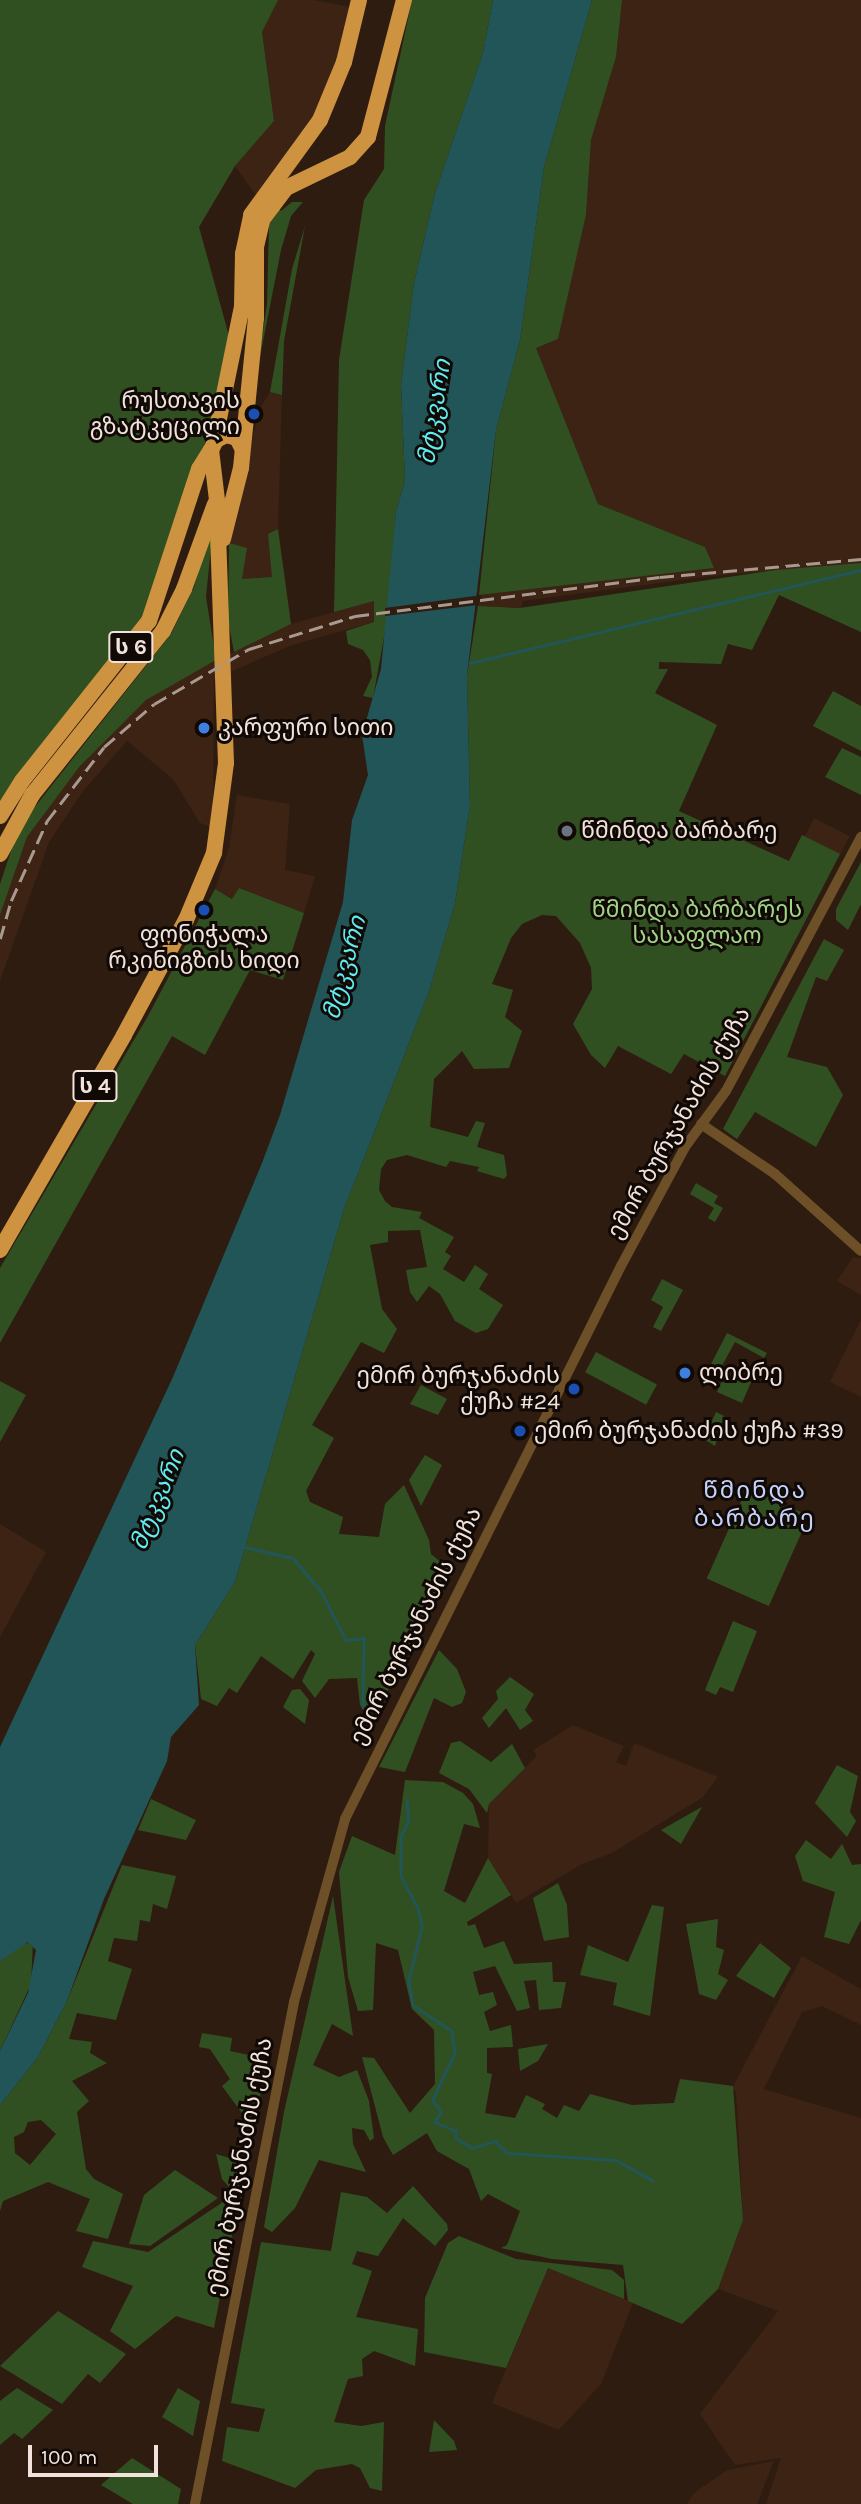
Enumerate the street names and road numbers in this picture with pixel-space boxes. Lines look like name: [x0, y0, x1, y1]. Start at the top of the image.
road number: ს 6: [108, 630, 154, 664]
street label: ემირ ბურჯანაძის ქუჩა: [601, 1002, 757, 1244]
road number: ს 4: [72, 1068, 118, 1104]
street label: ემირ ბურჯანაძის ქუჩა: [344, 1503, 488, 1749]
street label: ემირ ბურჯანაძის ქუჩა: [201, 2035, 279, 2299]

